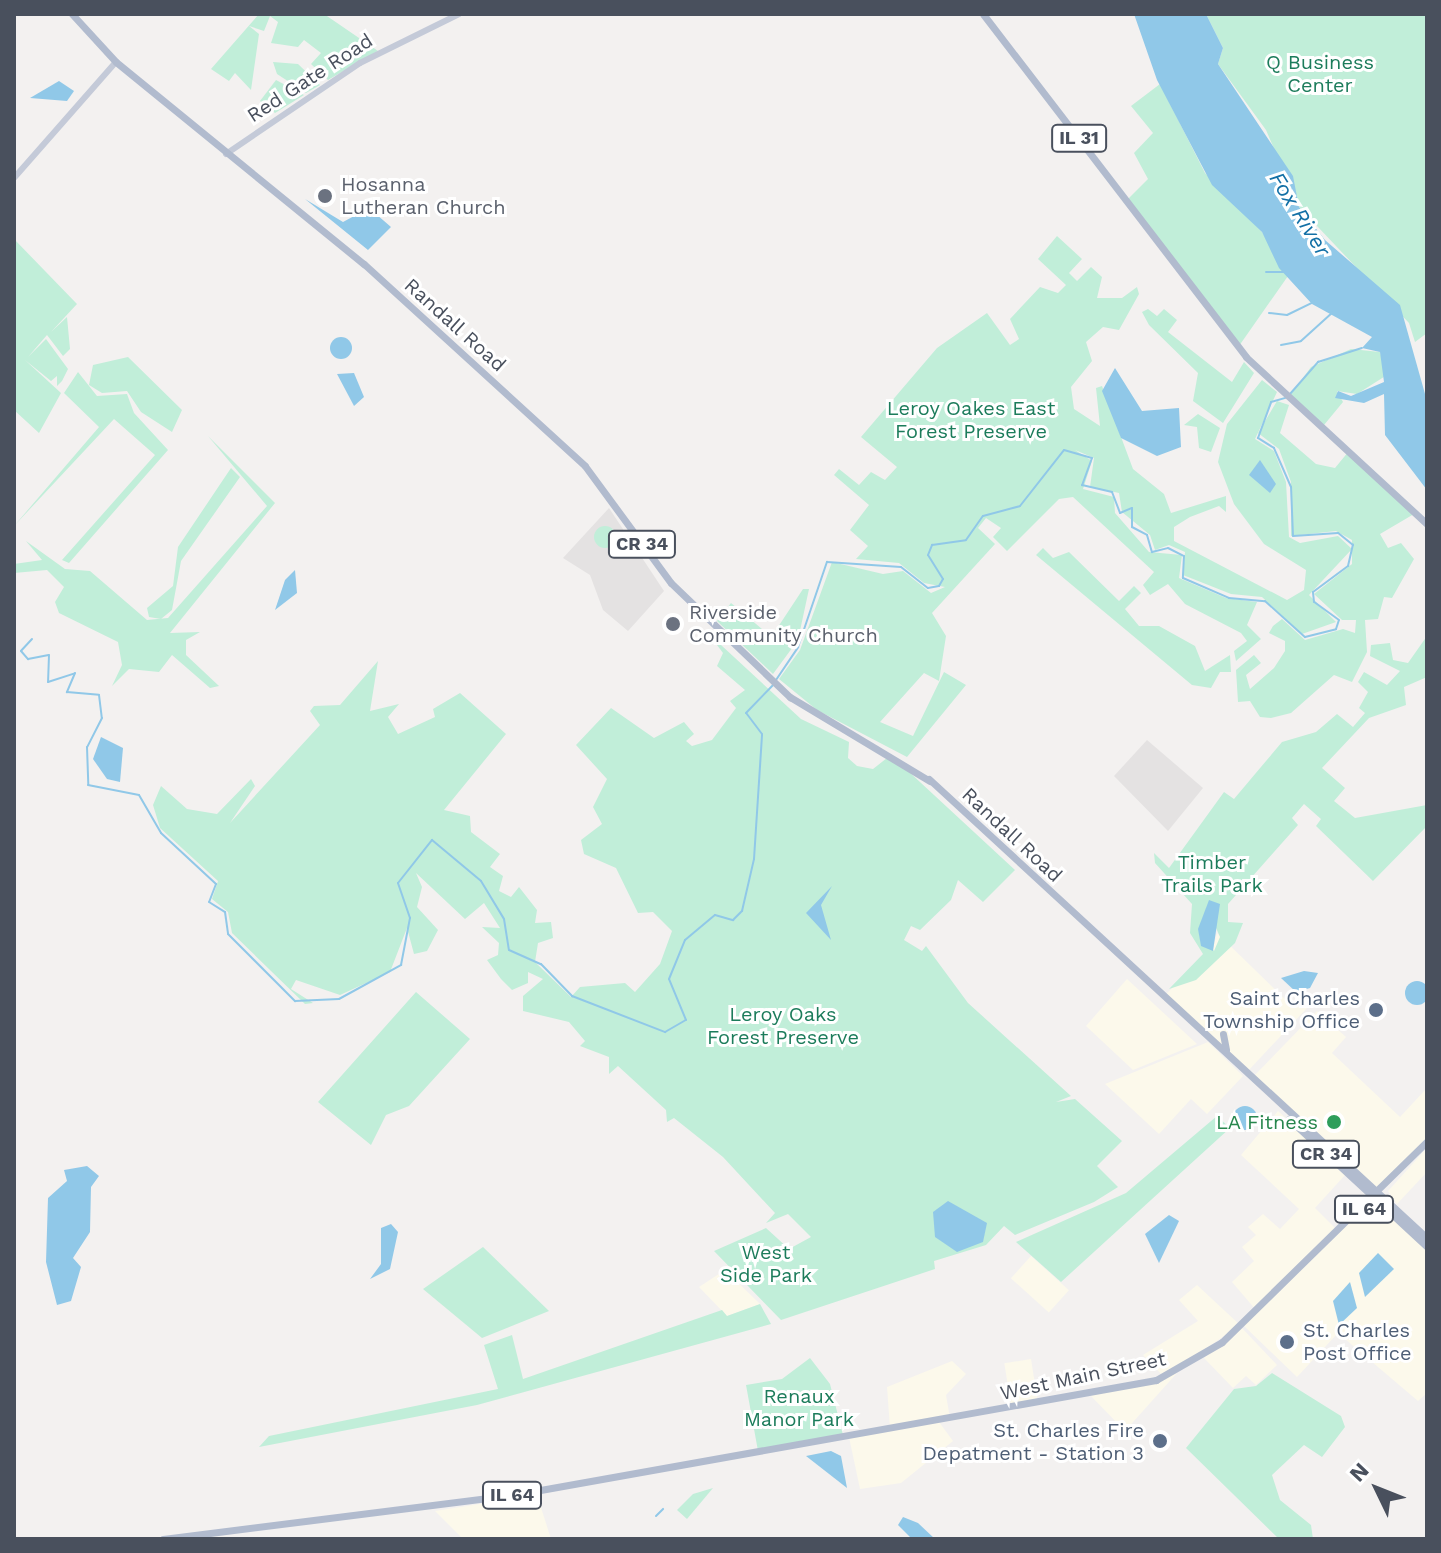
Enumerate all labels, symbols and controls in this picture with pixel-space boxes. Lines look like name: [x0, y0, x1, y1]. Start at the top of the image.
street label: Red Gate Road: [243, 28, 377, 128]
park label: Q Business Center: [1266, 51, 1374, 98]
road number: IL 31: [1049, 124, 1109, 152]
water label: Fox River: [1264, 167, 1336, 261]
place label: Hosanna Lutheran Church: [341, 172, 506, 219]
marker: Hosanna Lutheran Church: [316, 187, 334, 205]
street label: Randall Road: [399, 273, 511, 377]
park label: Leroy Oakes East Forest Preserve: [886, 397, 1056, 444]
road number: CR 34: [606, 530, 678, 558]
place label: Riverside Community Church: [689, 600, 878, 647]
marker: Riverside Community Church: [664, 615, 682, 633]
street label: Randall Road: [957, 782, 1067, 888]
park label: Timber Trails Park: [1161, 850, 1263, 897]
place label: Saint Charles Township Office: [1203, 986, 1360, 1033]
marker: Saint Charles Township Office: [1367, 1001, 1385, 1019]
park label: Leroy Oaks Forest Preserve: [707, 1003, 859, 1050]
place label: LA Fitness: [1215, 1110, 1318, 1134]
marker: LA Fitness: [1325, 1113, 1343, 1131]
road number: CR 34: [1290, 1140, 1362, 1168]
road number: IL 64: [1332, 1195, 1396, 1223]
park label: West Side Park: [720, 1240, 812, 1287]
place label: St. Charles Post Office: [1303, 1318, 1411, 1365]
marker: St. Charles Post Office: [1278, 1333, 1296, 1351]
street label: West Main Street: [998, 1347, 1168, 1405]
park label: Renaux Manor Park: [744, 1385, 854, 1432]
place label: St. Charles Fire Depatment - Station 3: [922, 1418, 1144, 1465]
marker: St. Charles Fire Depatment - Station 3: [1151, 1432, 1169, 1450]
north arrow: [1337, 1449, 1417, 1529]
text: N: [1344, 1458, 1374, 1487]
road number: IL 64: [480, 1481, 544, 1509]

